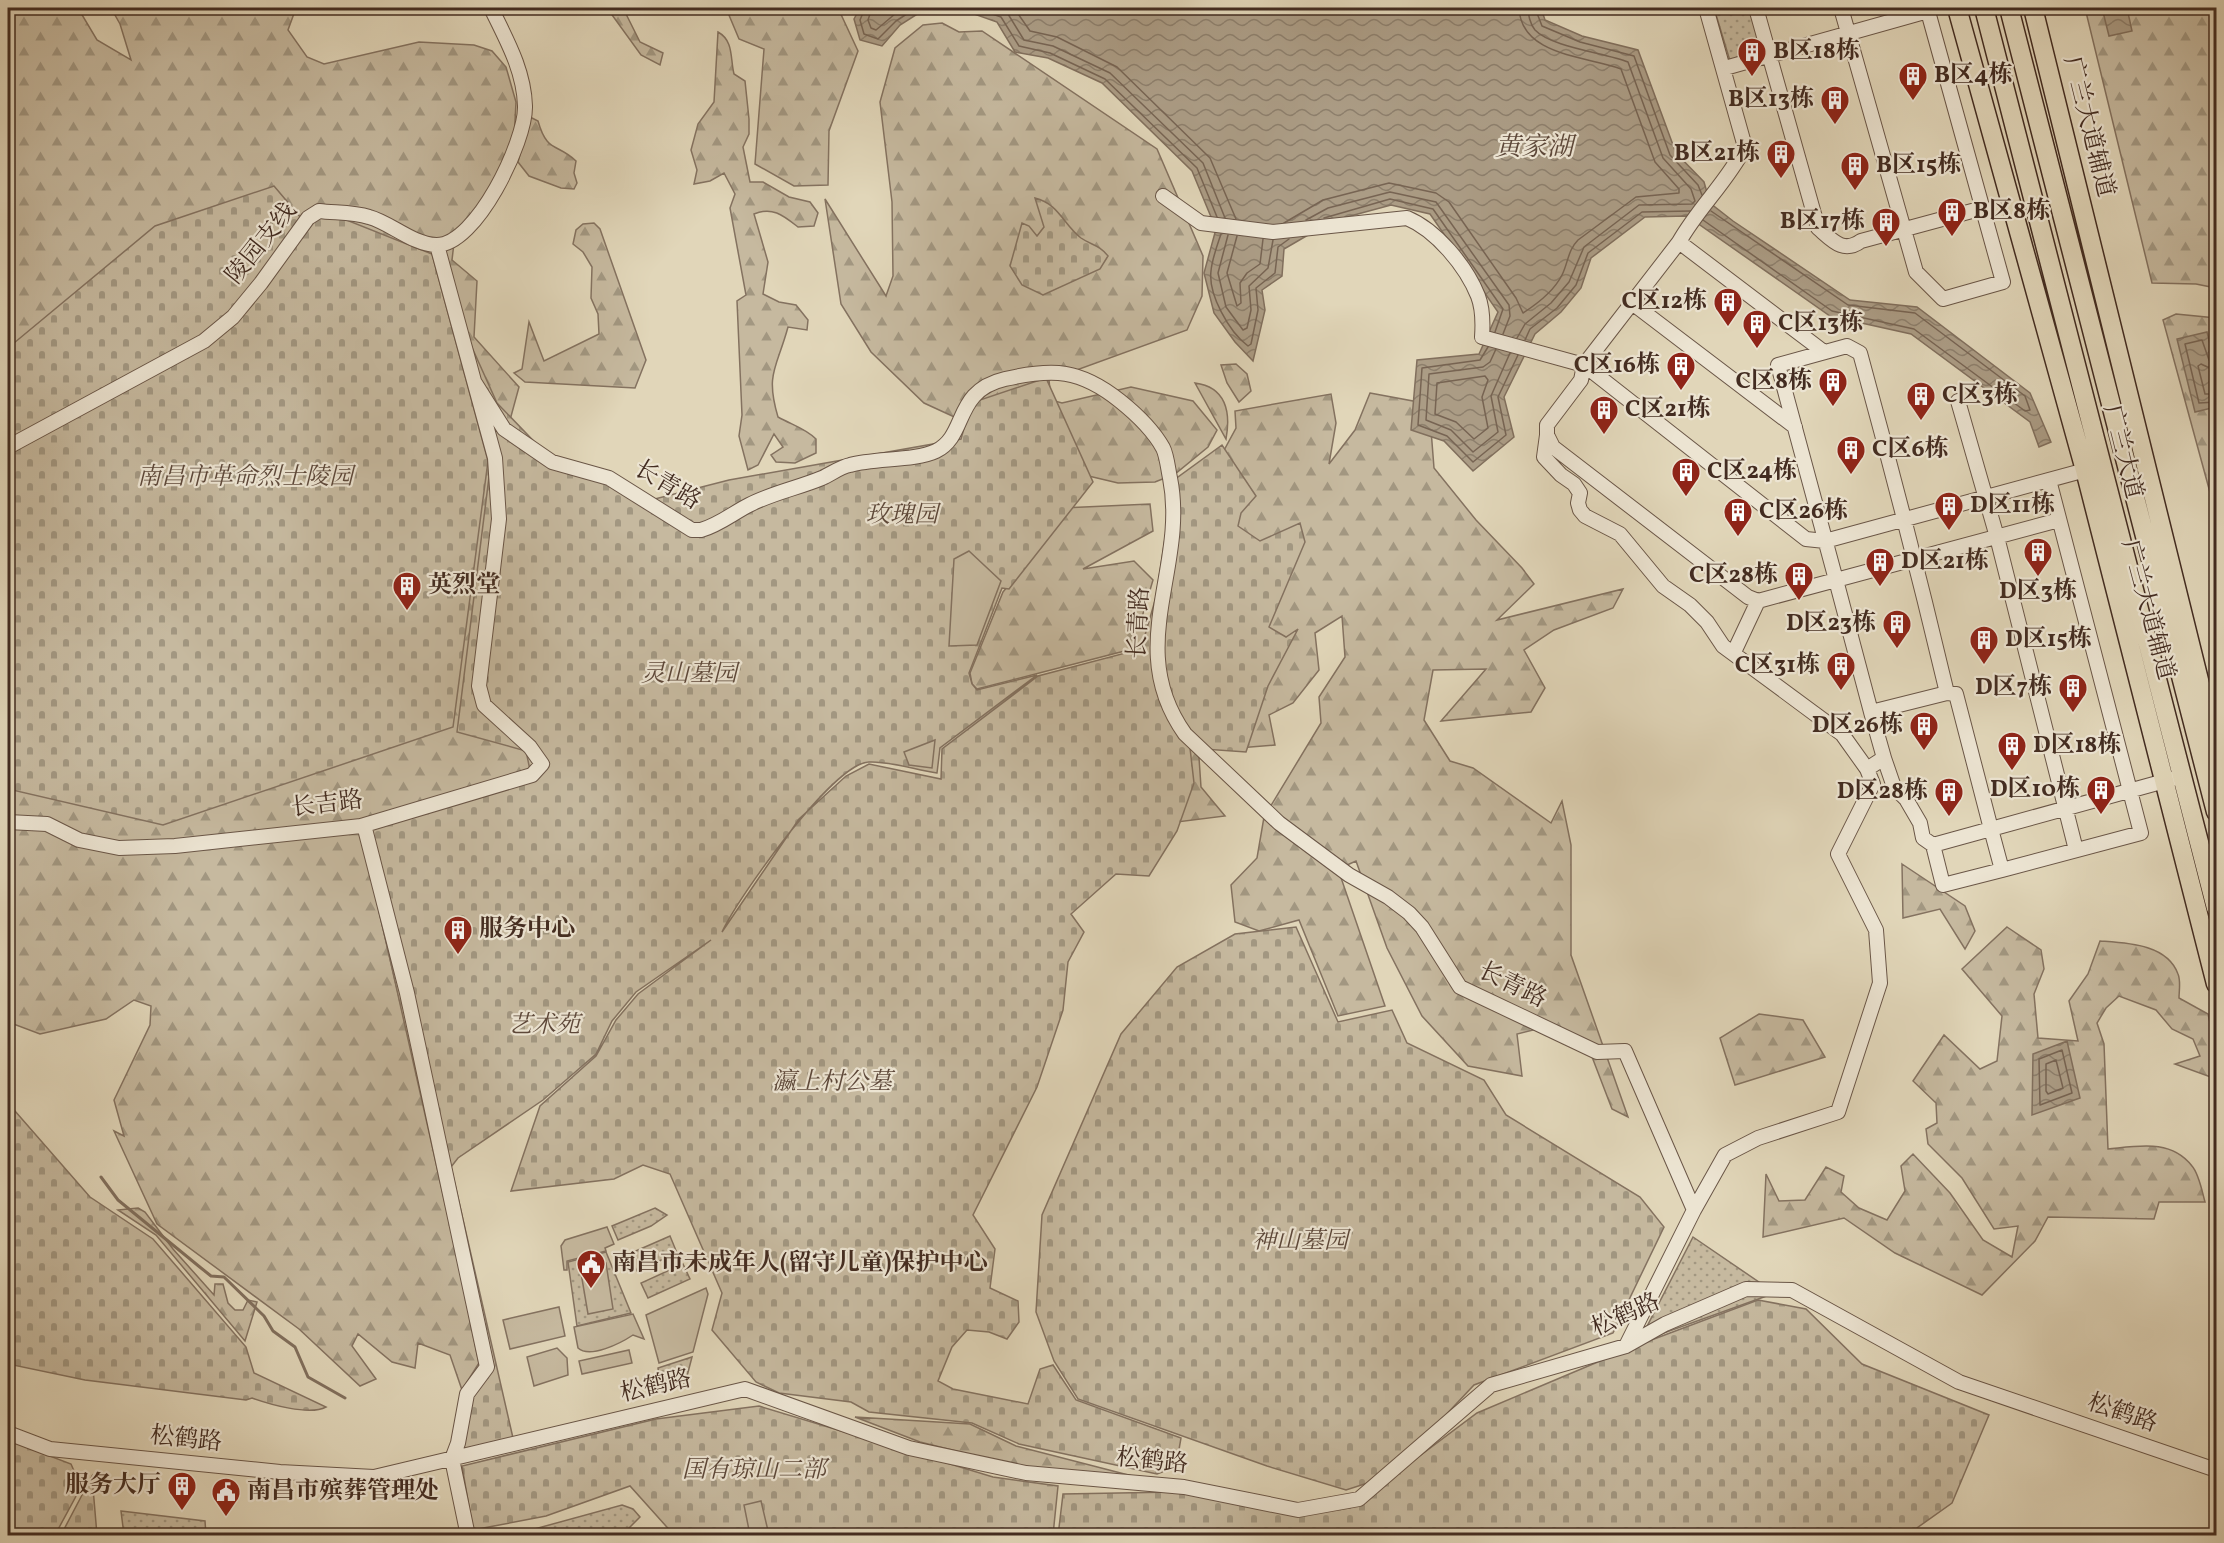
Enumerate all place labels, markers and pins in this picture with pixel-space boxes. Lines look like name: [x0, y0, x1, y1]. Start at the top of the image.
place label: B区18栋: [1773, 35, 1860, 69]
building icon: B区18栋: [1736, 36, 1768, 78]
place label: B区4栋: [1934, 59, 2013, 93]
building icon: B区4栋: [1897, 60, 1929, 102]
place label: B区13栋: [1728, 83, 1814, 117]
building icon: B区13栋: [1819, 84, 1851, 126]
place label: B区21栋: [1674, 137, 1760, 171]
building icon: B区21栋: [1765, 138, 1797, 180]
place label: B区15栋: [1876, 149, 1961, 183]
building icon: B区15栋: [1839, 150, 1871, 192]
place label: B区8栋: [1973, 195, 2050, 229]
building icon: B区8栋: [1936, 196, 1968, 238]
place label: B区17栋: [1780, 205, 1865, 239]
building icon: B区17栋: [1870, 206, 1902, 248]
place label: C区12栋: [1621, 285, 1707, 319]
building icon: C区12栋: [1712, 286, 1744, 328]
place label: C区13栋: [1778, 307, 1863, 341]
building icon: C区13栋: [1741, 308, 1773, 350]
place label: C区16栋: [1574, 349, 1660, 383]
building icon: C区16栋: [1665, 350, 1697, 392]
place label: C区8栋: [1735, 365, 1812, 399]
building icon: C区8栋: [1817, 366, 1849, 408]
place label: C区3栋: [1942, 379, 2018, 413]
building icon: C区3栋: [1905, 380, 1937, 422]
place label: C区21栋: [1625, 393, 1711, 427]
building icon: C区21栋: [1588, 394, 1620, 436]
place label: C区6栋: [1872, 433, 1949, 467]
building icon: C区6栋: [1835, 434, 1867, 476]
place label: C区24栋: [1707, 455, 1797, 489]
building icon: C区24栋: [1670, 456, 1702, 498]
place label: D区11栋: [1970, 489, 2055, 523]
building icon: D区11栋: [1933, 490, 1965, 532]
place label: C区26栋: [1759, 495, 1848, 529]
building icon: C区26栋: [1722, 496, 1754, 538]
building icon: D区3栋: [2022, 536, 2054, 578]
place label: D区21栋: [1901, 545, 1989, 579]
building icon: D区21栋: [1864, 546, 1896, 588]
place label: C区28栋: [1689, 559, 1778, 593]
building icon: C区28栋: [1783, 560, 1815, 602]
place label: 英烈堂: [428, 569, 500, 603]
building icon: 英烈堂: [391, 570, 423, 612]
place label: D区3栋: [1999, 575, 2077, 609]
place label: D区23栋: [1786, 607, 1876, 641]
building icon: D区23栋: [1881, 608, 1913, 650]
place label: D区15栋: [2005, 623, 2092, 657]
building icon: D区15栋: [1968, 624, 2000, 666]
place label: C区31栋: [1735, 649, 1820, 683]
building icon: C区31栋: [1825, 650, 1857, 692]
place label: D区7栋: [1975, 671, 2052, 705]
building icon: D区7栋: [2057, 672, 2089, 714]
place label: D区26栋: [1812, 709, 1903, 743]
building icon: D区26栋: [1908, 710, 1940, 752]
place label: D区18栋: [2033, 729, 2121, 763]
building icon: D区18栋: [1996, 730, 2028, 772]
place label: D区10栋: [1990, 773, 2080, 807]
building icon: D区10栋: [2085, 774, 2117, 816]
place label: D区28栋: [1837, 775, 1928, 809]
building icon: D区28栋: [1933, 776, 1965, 818]
place label: 服务中心: [479, 913, 575, 947]
building icon: 服务中心: [442, 914, 474, 956]
place label: 南昌市未成年人(留守儿童)保护中心: [612, 1247, 988, 1281]
public building icon: 南昌市未成年人(留守儿童)保护中心: [575, 1248, 607, 1290]
place label: 服务大厅: [65, 1469, 161, 1503]
building icon: 服务大厅: [166, 1470, 198, 1512]
place label: 南昌市殡葬管理处: [247, 1475, 439, 1509]
public building icon: 南昌市殡葬管理处: [210, 1476, 242, 1518]

